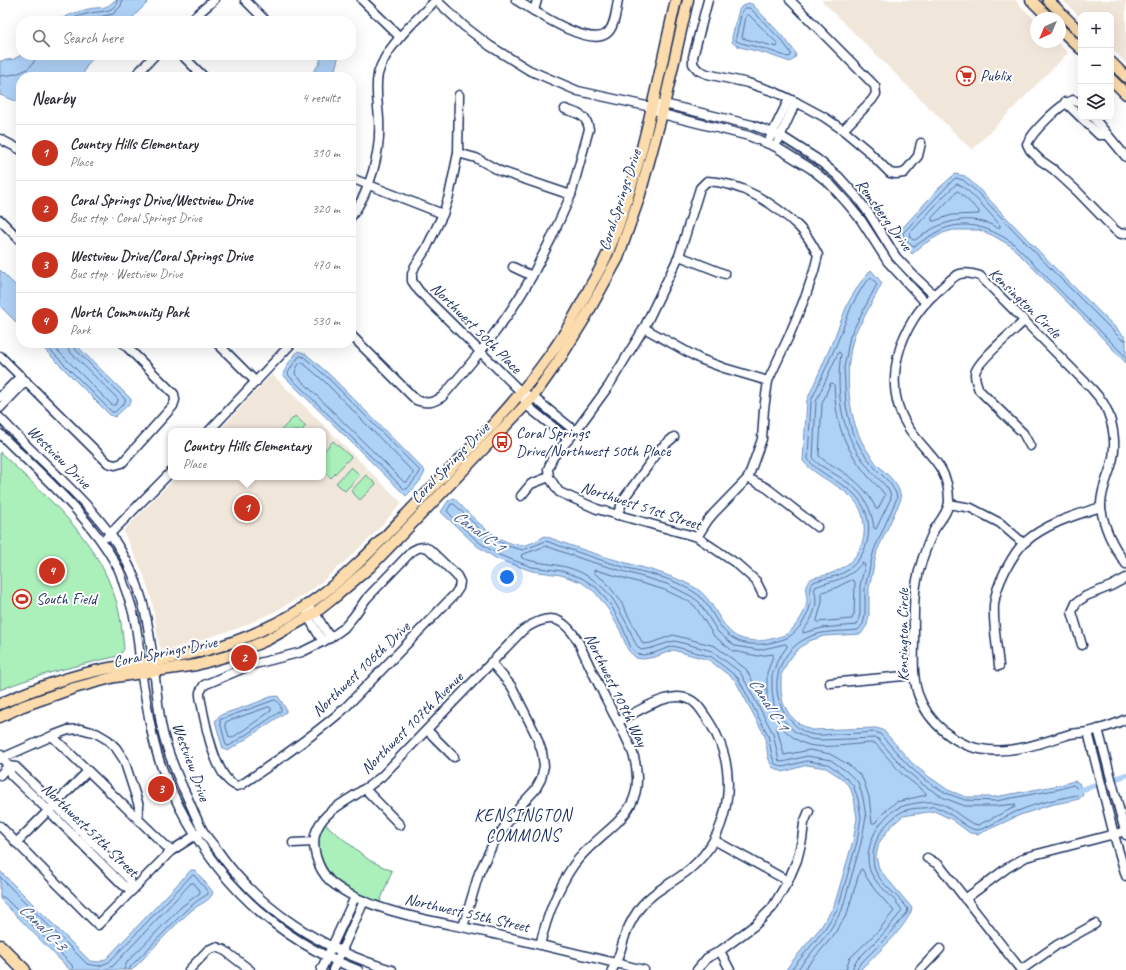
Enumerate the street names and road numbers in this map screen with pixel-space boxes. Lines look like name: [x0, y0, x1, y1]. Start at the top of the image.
street label: Coral Springs Drive: [594, 145, 646, 253]
street label: Remsberg Drive: [851, 175, 918, 256]
street label: Kensington Circle: [985, 264, 1067, 344]
street label: Northwest 50th Place: [426, 278, 527, 379]
street label: Coral Springs Drive: [406, 417, 495, 508]
street label: Westview Drive: [23, 421, 96, 494]
street label: Northwest 51st Street: [578, 477, 705, 535]
street label: Kensington Circle: [893, 587, 913, 681]
street label: Northwest 106th Drive: [308, 616, 415, 721]
street label: Northwest 109th Way: [580, 630, 653, 751]
street label: Coral Springs Drive: [111, 632, 220, 672]
street label: Northwest 107th Avenue: [357, 666, 469, 778]
street label: Westview Drive: [168, 720, 215, 806]
street label: Northwest 57th Street: [37, 779, 144, 882]
street label: Northwest 55th Street: [403, 889, 533, 937]

